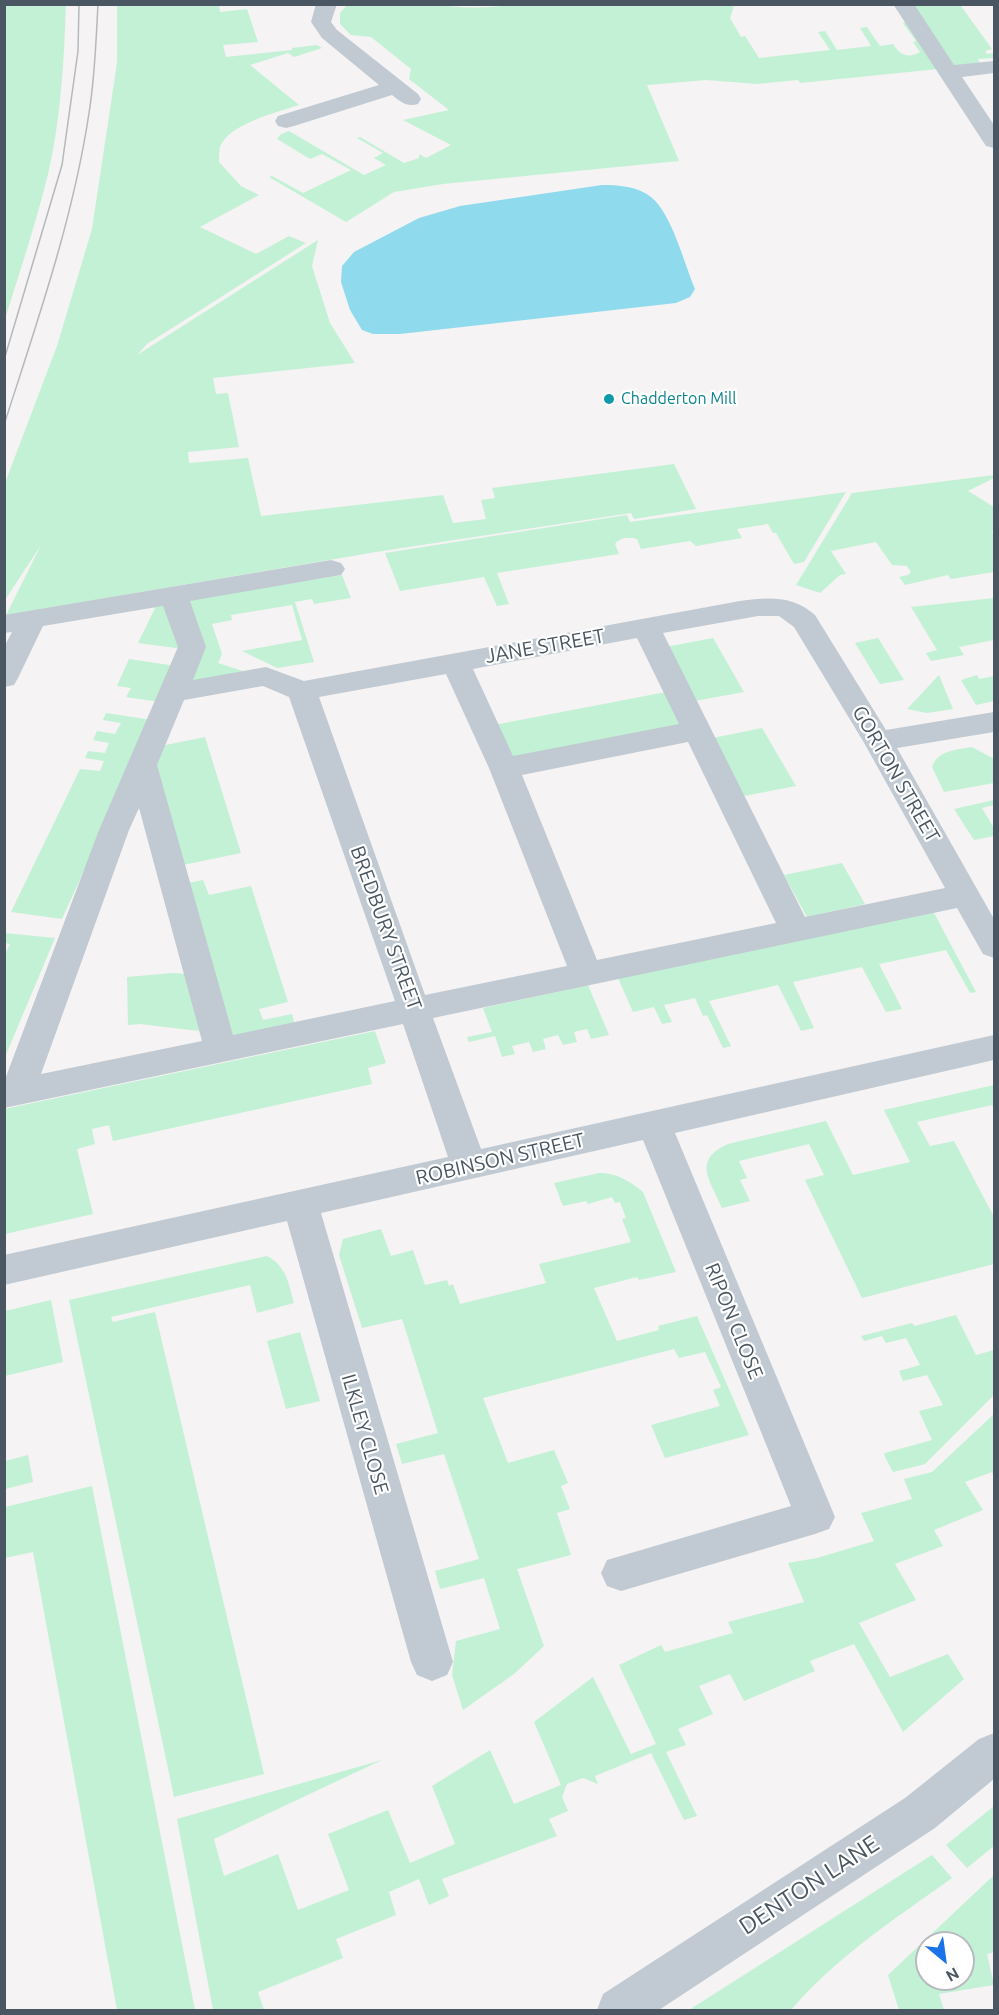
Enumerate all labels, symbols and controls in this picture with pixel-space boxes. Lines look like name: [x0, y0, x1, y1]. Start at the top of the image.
place label: Chadderton Mill: [621, 389, 736, 409]
marker: Chadderton Mill: [602, 392, 616, 406]
street label: JANE STREET: [484, 624, 606, 668]
street label: GORTON STREET: [847, 701, 945, 847]
street label: BREDBURY STREET: [345, 843, 427, 1013]
street label: ROBINSON STREET: [413, 1128, 587, 1190]
street label: RIPON CLOSE: [700, 1260, 768, 1382]
street label: ILKLEY CLOSE: [336, 1371, 394, 1497]
street label: DENTON LANE: [734, 1829, 884, 1941]
north arrow: [915, 1931, 975, 1991]
text: N: [943, 1964, 962, 1986]

